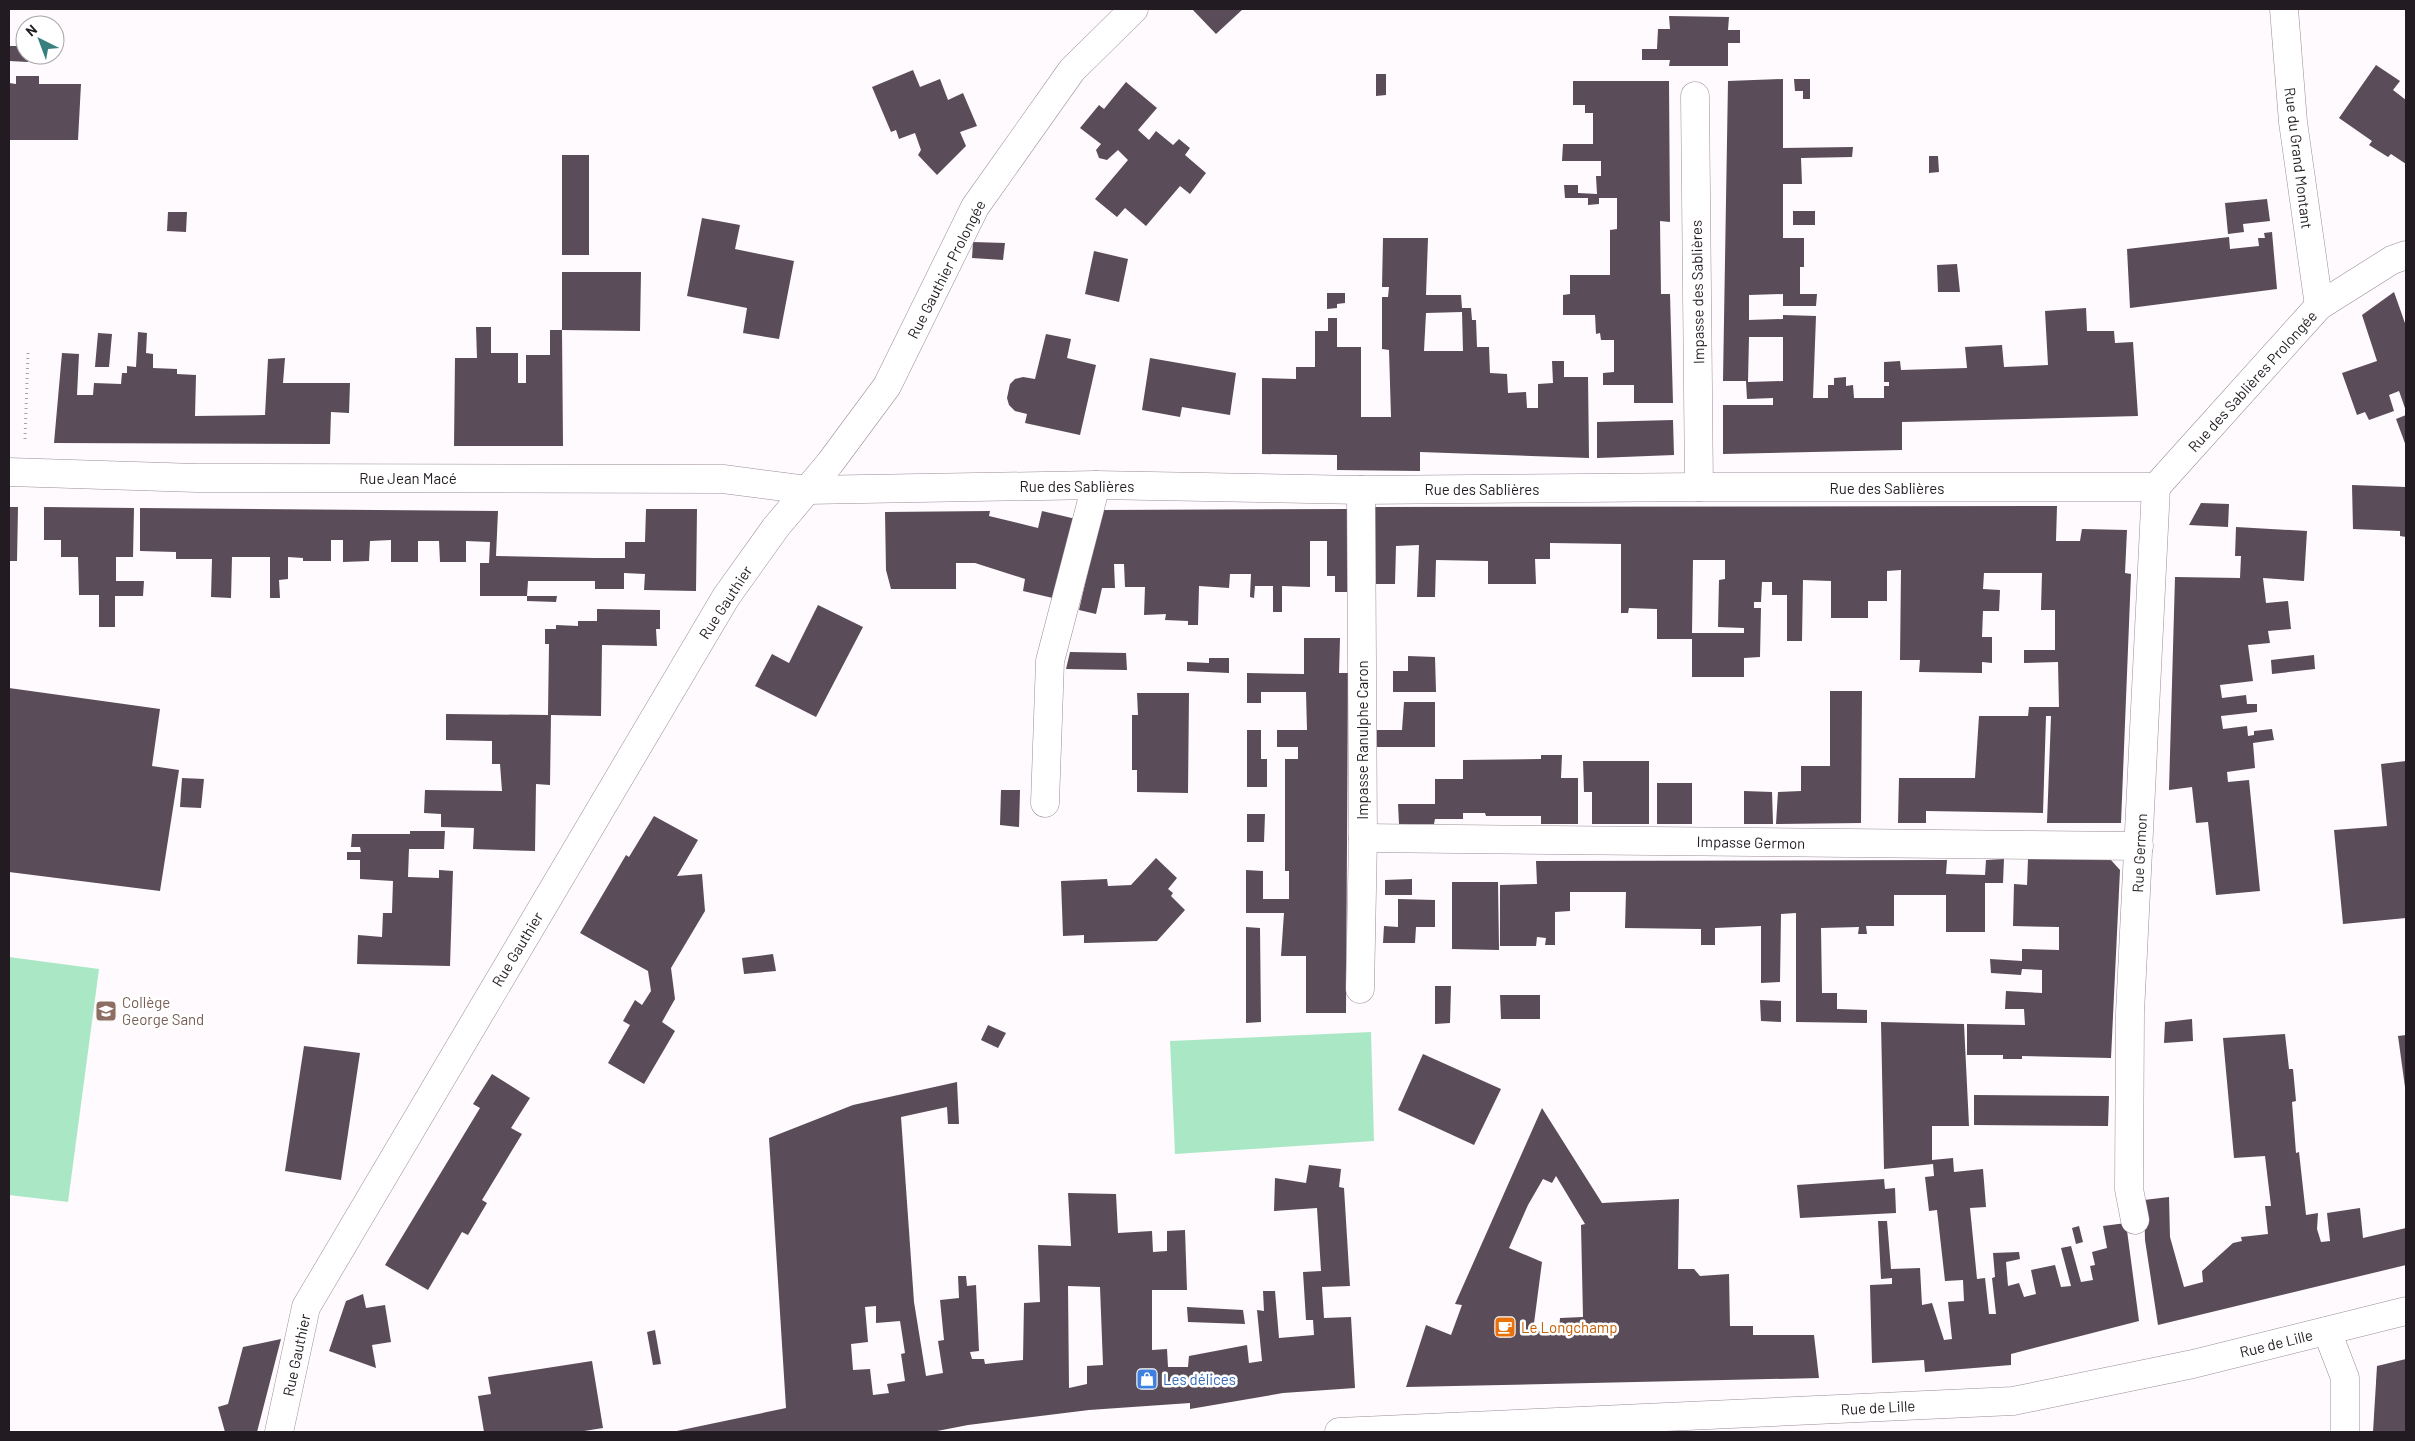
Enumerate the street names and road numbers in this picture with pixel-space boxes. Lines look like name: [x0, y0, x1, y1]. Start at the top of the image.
street label: Rue du Grand Montant: [2281, 86, 2317, 230]
street label: Rue Gauthier Prolongée: [903, 197, 989, 341]
street label: Impasse des Sablières: [1687, 220, 1707, 364]
street label: Rue des Sablières Prolongée: [2184, 307, 2320, 455]
street label: Rue Jean Macé: [359, 469, 457, 487]
street label: Rue des Sablières: [1020, 477, 1134, 495]
street label: Rue des Sablières: [1830, 479, 1944, 497]
street label: Rue des Sablières: [1425, 480, 1539, 498]
street label: Rue Gauthier: [695, 561, 756, 642]
street label: Impasse Ranulphe Caron: [1353, 660, 1371, 820]
street label: Rue Germon: [2128, 813, 2150, 893]
street label: Impasse Germon: [1697, 832, 1805, 852]
street label: Rue Gauthier: [488, 908, 547, 990]
street label: Rue Gauthier: [278, 1312, 314, 1398]
street label: Rue de Lille: [2238, 1325, 2314, 1361]
street label: Rue de Lille: [1840, 1396, 1916, 1418]

